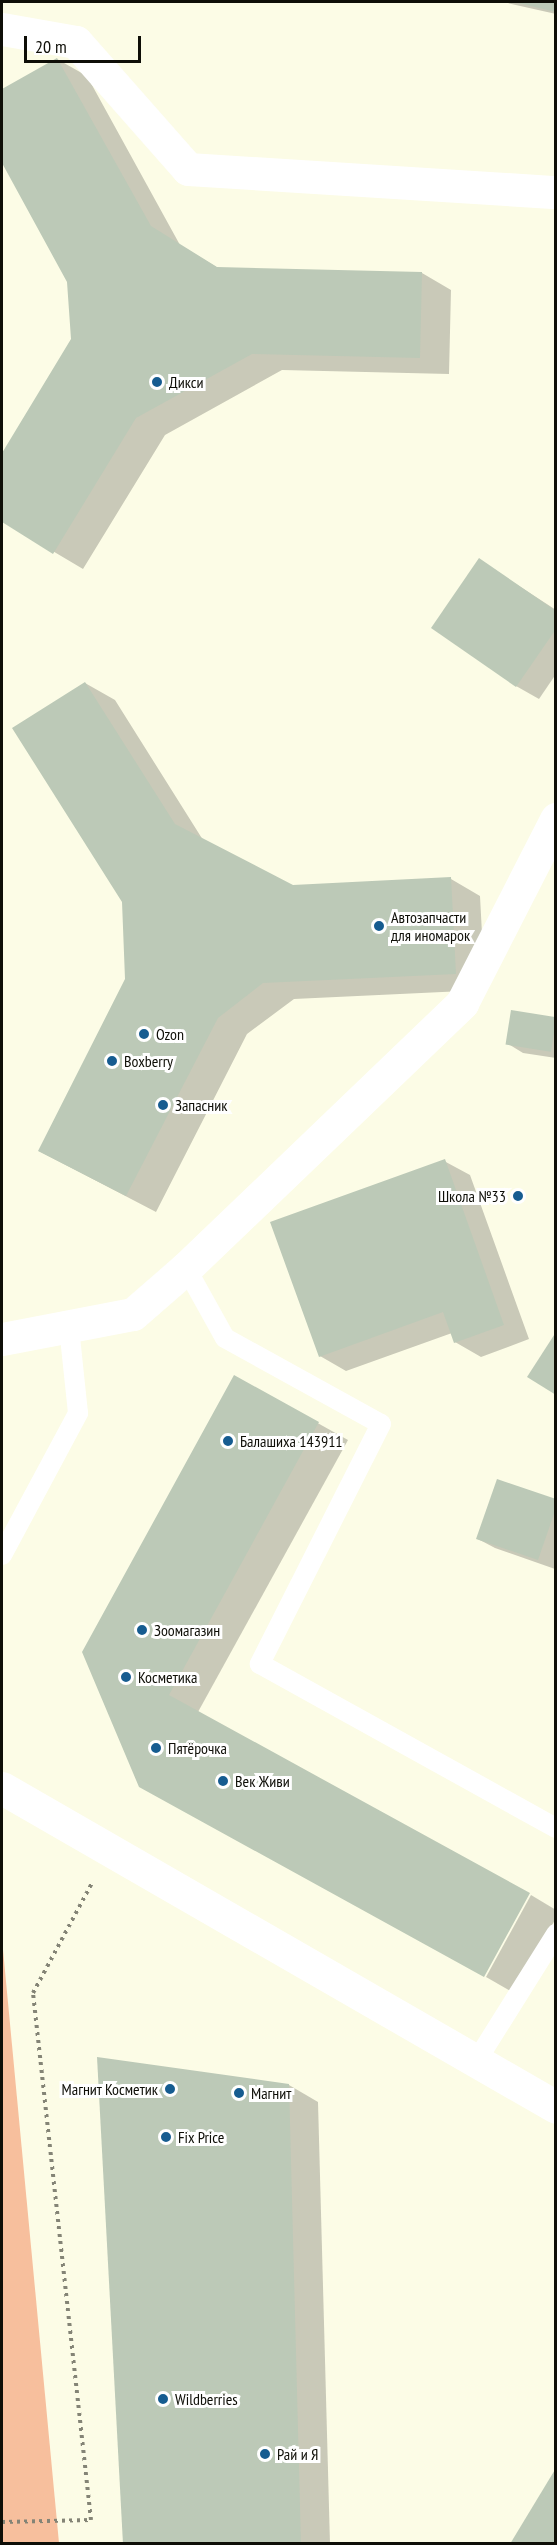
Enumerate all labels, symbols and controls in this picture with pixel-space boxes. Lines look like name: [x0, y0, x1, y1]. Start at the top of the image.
scale bar: [27, 24, 144, 62]
text: 20 m: [35, 35, 67, 58]
place label: Дикси: [169, 372, 203, 392]
marker: Дикси: [150, 375, 164, 389]
place label: Автозапчасти для иномарок: [391, 907, 470, 945]
marker: Автозапчасти для иномарок: [372, 919, 386, 933]
place label: Ozon: [156, 1024, 184, 1044]
marker: Ozon: [137, 1027, 151, 1041]
place label: Boxberry: [124, 1051, 173, 1071]
marker: Boxberry: [105, 1054, 119, 1068]
place label: Запасник: [175, 1095, 227, 1115]
marker: Запасник: [156, 1098, 170, 1112]
place label: Школа №33: [438, 1186, 506, 1206]
marker: Школа №33: [511, 1189, 525, 1203]
place label: Балашиха 143911: [240, 1431, 343, 1451]
marker: Балашиха 143911: [221, 1434, 235, 1448]
place label: Зоомагазин: [154, 1620, 220, 1640]
marker: Зоомагазин: [135, 1623, 149, 1637]
place label: Косметика: [138, 1667, 197, 1687]
marker: Косметика: [119, 1670, 133, 1684]
place label: Пятёрочка: [168, 1738, 227, 1758]
marker: Пятёрочка: [149, 1741, 163, 1755]
place label: Век Живи: [235, 1771, 290, 1791]
marker: Век Живи: [216, 1774, 230, 1788]
place label: Магнит Косметик: [61, 2079, 158, 2099]
marker: Магнит Косметик: [163, 2082, 177, 2096]
place label: Магнит: [251, 2083, 291, 2103]
marker: Магнит: [232, 2086, 246, 2100]
place label: Fix Price: [178, 2127, 225, 2147]
marker: Fix Price: [159, 2130, 173, 2144]
place label: Wildberries: [175, 2389, 238, 2409]
marker: Wildberries: [156, 2392, 170, 2406]
place label: Рай и Я: [277, 2444, 318, 2464]
marker: Рай и Я: [258, 2447, 272, 2461]

